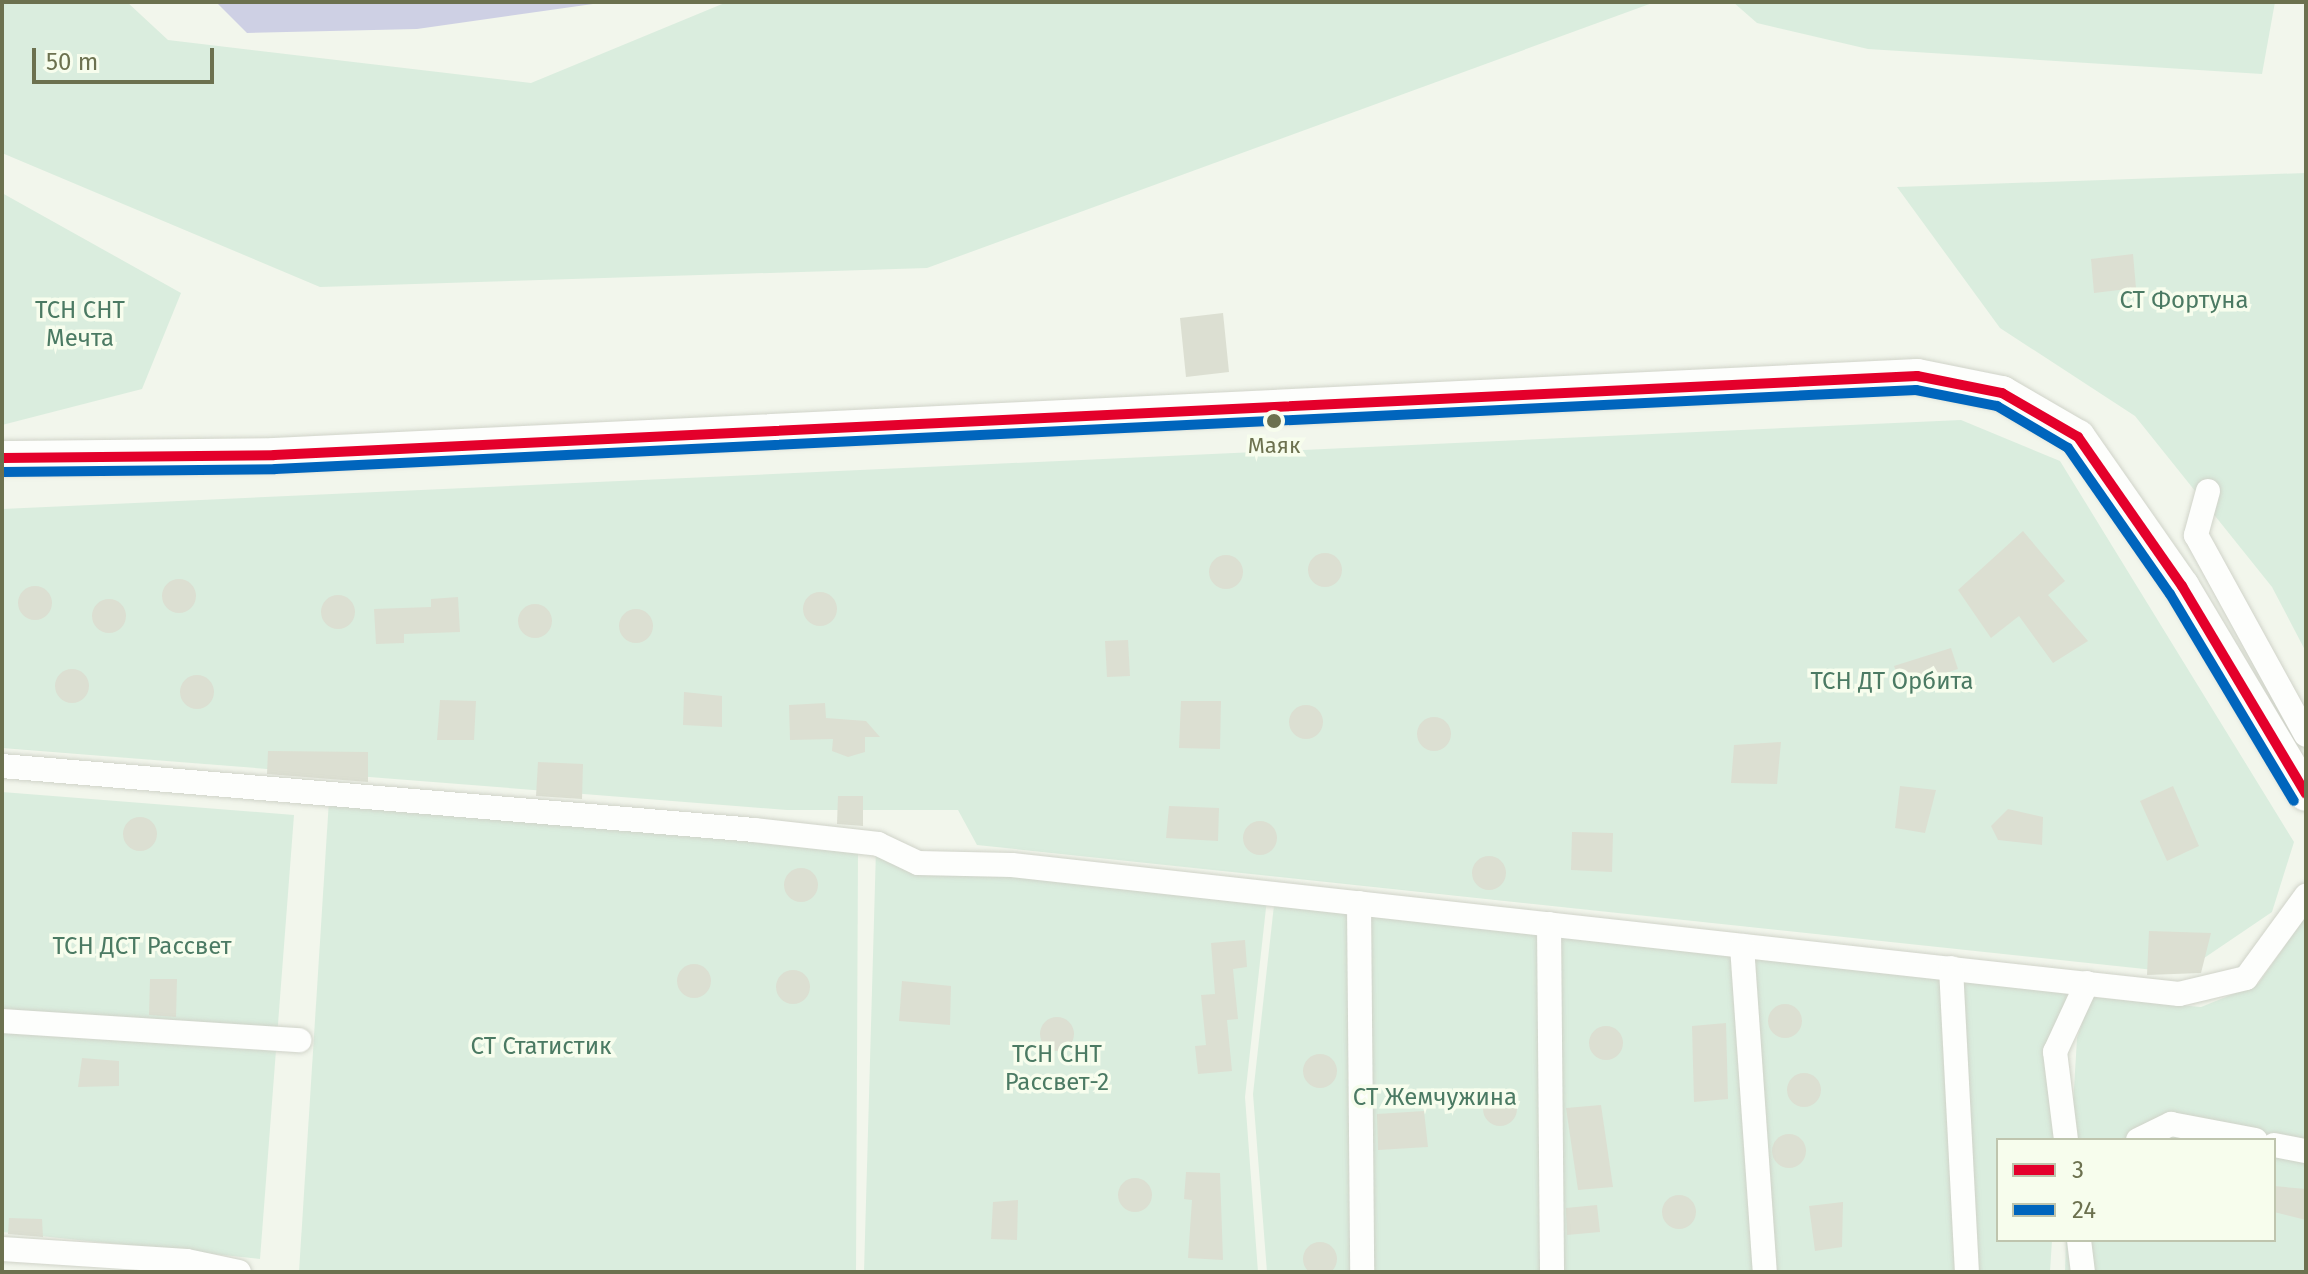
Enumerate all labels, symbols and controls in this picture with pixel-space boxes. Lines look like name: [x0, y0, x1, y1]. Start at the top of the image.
scale bar: [36, 32, 218, 82]
text: 50 m: [46, 48, 98, 76]
park label: СТ Фортуна: [2119, 287, 2249, 315]
park label: ТСН СНТ Мечта: [35, 297, 125, 353]
marker: Маяк: [1266, 413, 1282, 429]
place label: Маяк: [1248, 433, 1300, 459]
park label: ТСН ДТ Орбита: [1811, 668, 1973, 696]
park label: ТСН ДСТ Рассвет: [52, 933, 232, 961]
park label: СТ Статистик: [470, 1033, 612, 1061]
park label: ТСН СНТ Рассвет-2: [1005, 1041, 1109, 1097]
park label: СТ Жемчужина: [1353, 1084, 1517, 1112]
legend: [1996, 1138, 2276, 1242]
text: 3: [2072, 1156, 2084, 1184]
text: 24: [2072, 1196, 2096, 1224]

